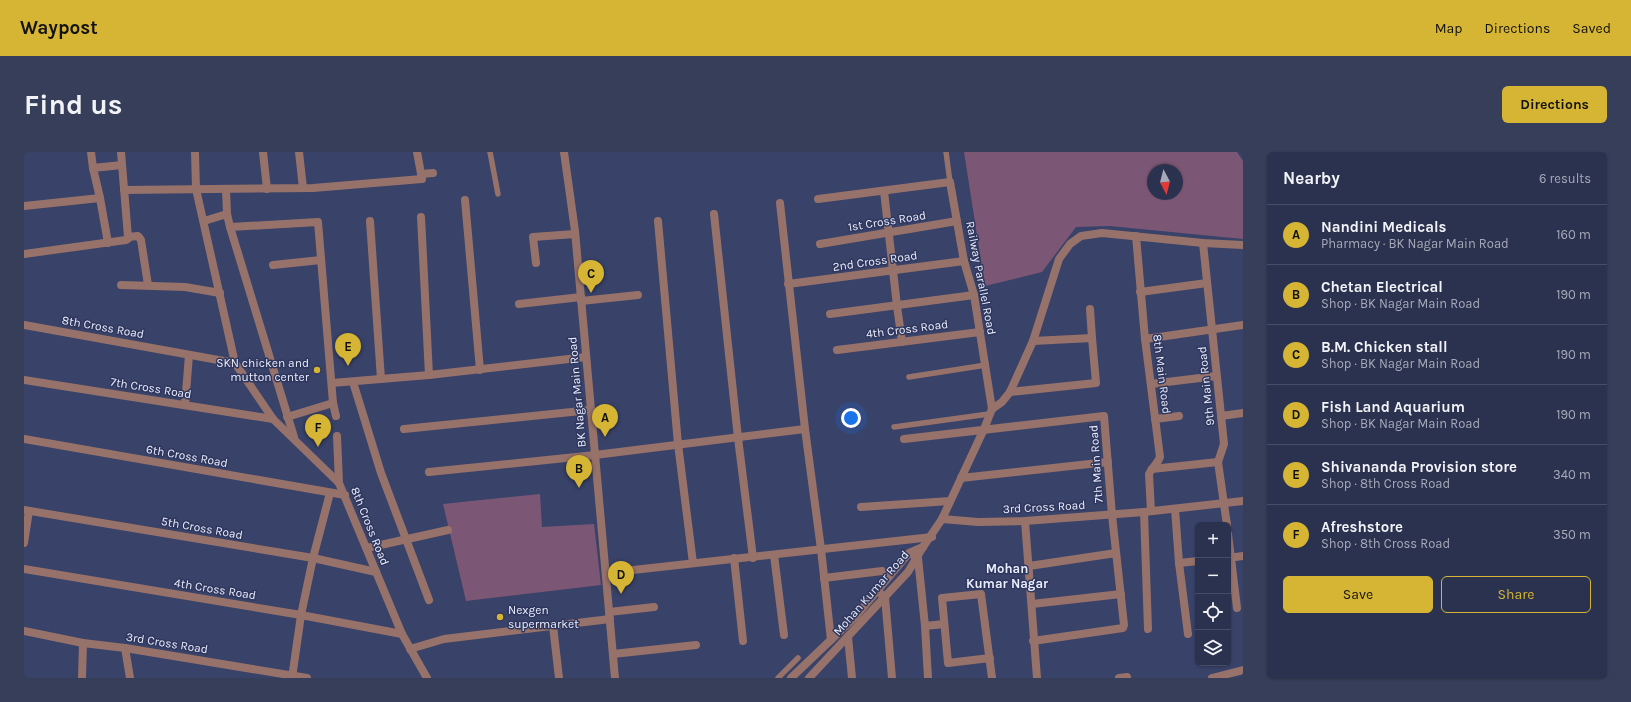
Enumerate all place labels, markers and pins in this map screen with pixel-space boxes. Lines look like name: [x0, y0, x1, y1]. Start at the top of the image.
pin: C: [578, 260, 604, 293]
pin: E: [335, 333, 361, 366]
place label: SKN chicken and mutton center: [216, 356, 310, 384]
marker: SKN chicken and mutton center: [312, 365, 322, 375]
pin: A: [592, 404, 618, 437]
pin: F: [305, 414, 331, 447]
pin: B: [566, 455, 592, 488]
pin: D: [608, 561, 634, 594]
place label: Nexgen supermarket: [508, 603, 579, 631]
marker: Nexgen supermarket: [495, 612, 505, 622]

